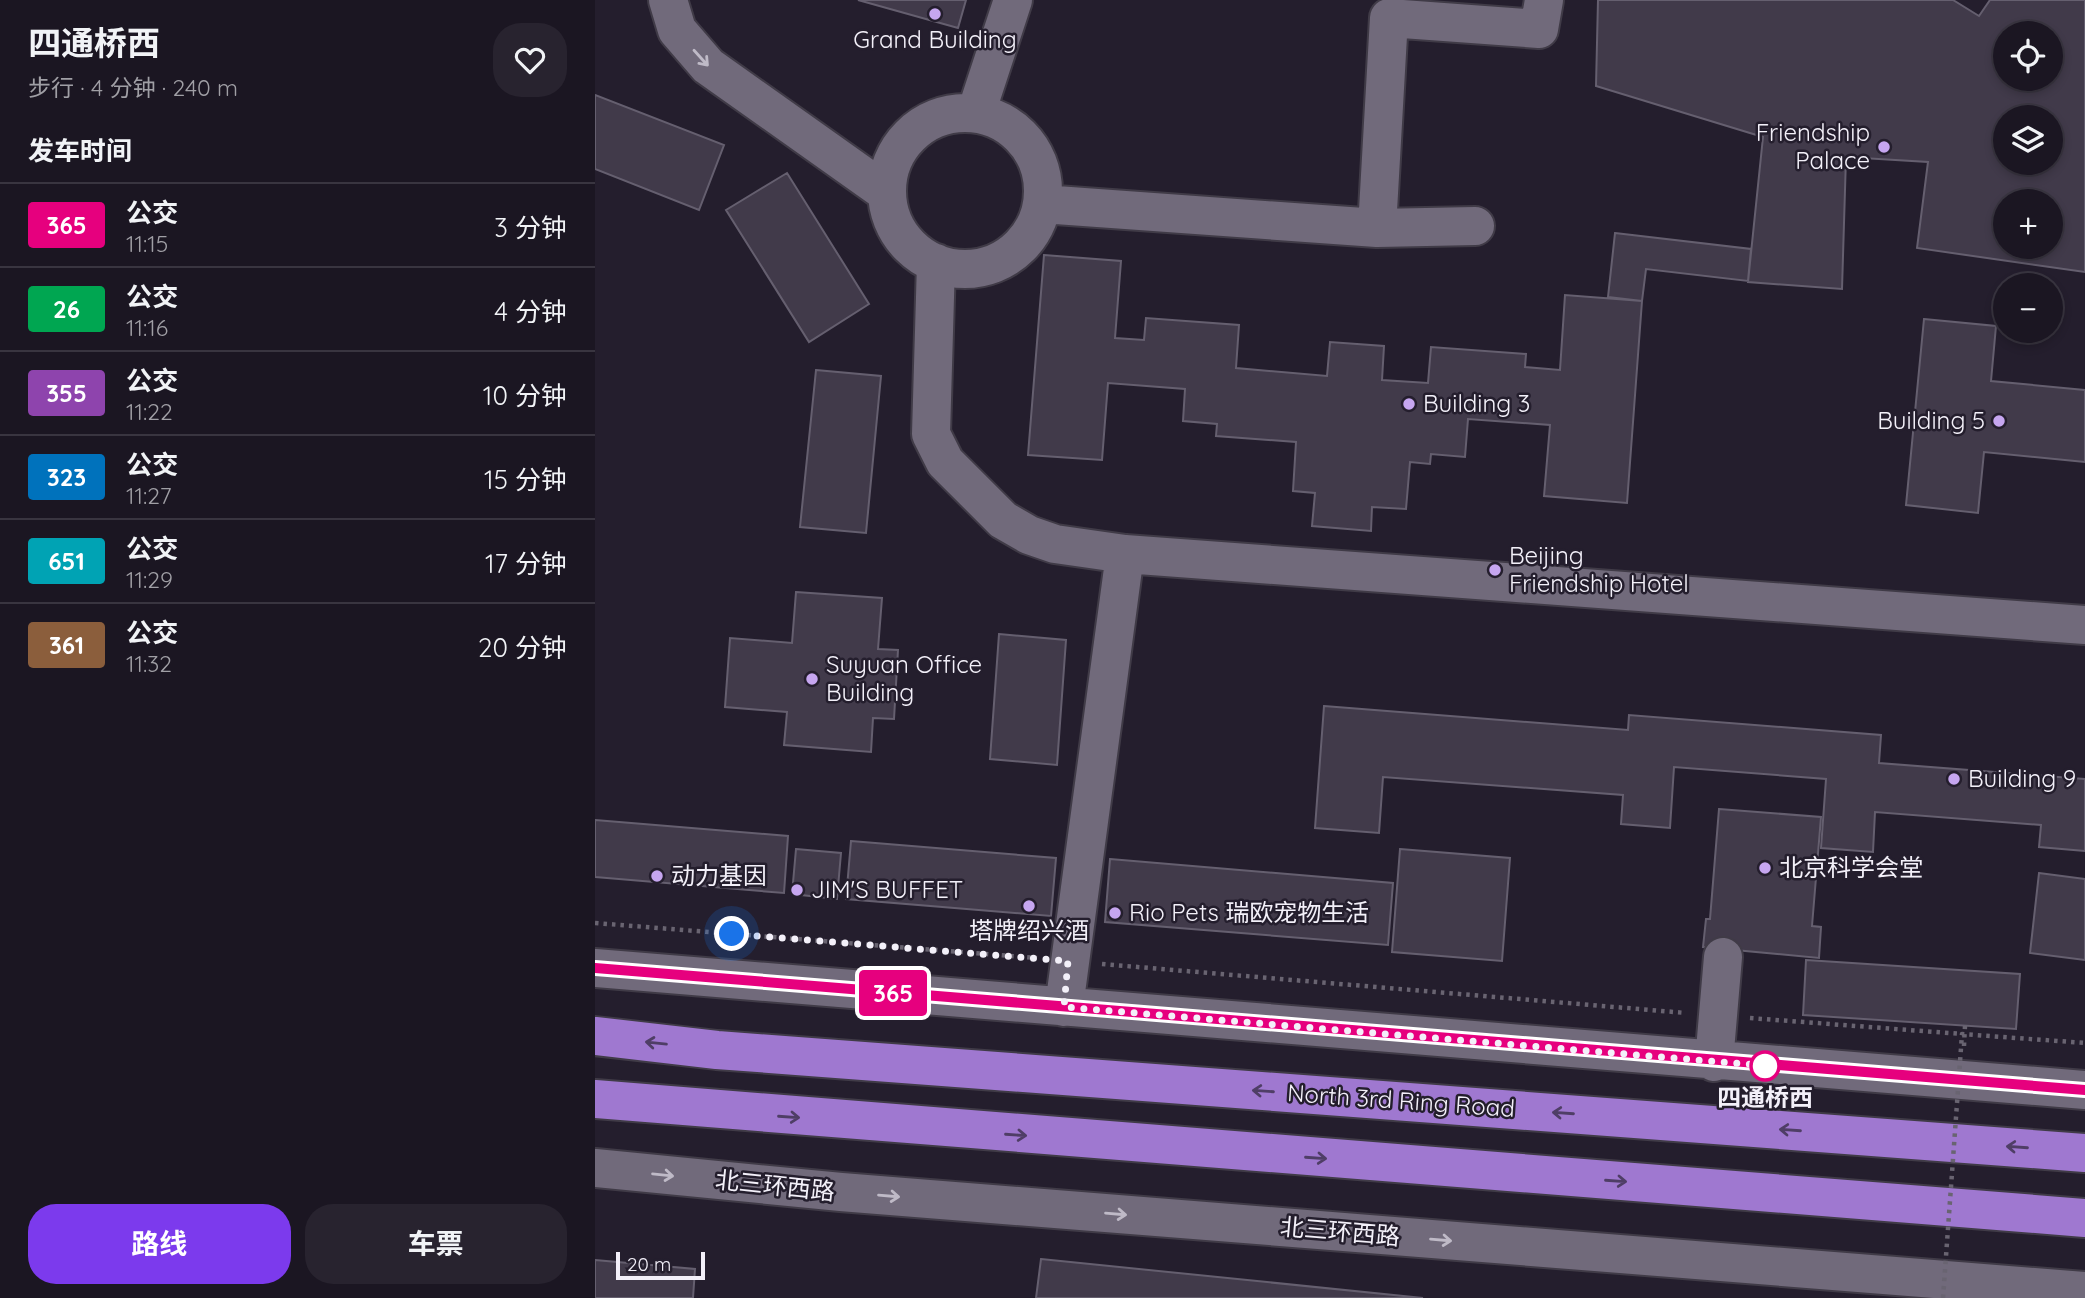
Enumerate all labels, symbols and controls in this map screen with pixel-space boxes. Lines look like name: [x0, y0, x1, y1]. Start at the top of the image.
marker: Grand Building: [927, 6, 943, 22]
map controls: [1993, 21, 2063, 343]
button: locate: [1993, 21, 2063, 91]
text: 四通桥西: [28, 22, 160, 63]
button: heart: [493, 23, 567, 97]
place label: Grand Building: [853, 24, 1017, 54]
one-way arrow: [693, 49, 709, 67]
text: 步行 · 4 分钟 · 240 m: [28, 73, 238, 102]
button: layers: [1993, 105, 2063, 175]
place label: Friendship Palace: [1756, 117, 1870, 175]
text: 发车时间: [28, 134, 132, 167]
marker: Friendship Palace: [1876, 139, 1892, 155]
button: +: [1993, 189, 2063, 259]
text: 公交: [126, 196, 178, 229]
text: 365: [47, 210, 86, 240]
text: 3 分钟: [494, 211, 567, 244]
text: 11:15: [126, 229, 168, 258]
button: −: [1993, 273, 2063, 343]
text: 公交: [126, 280, 178, 313]
text: 26: [53, 294, 80, 324]
text: 4 分钟: [494, 295, 567, 328]
text: 11:16: [126, 313, 168, 342]
text: 公交: [126, 364, 178, 397]
text: 355: [46, 378, 87, 408]
text: 10 分钟: [483, 379, 567, 412]
place label: Building 3: [1423, 388, 1530, 418]
marker: Building 3: [1401, 396, 1417, 412]
text: 11:22: [126, 397, 173, 426]
place label: Building 5: [1877, 405, 1985, 435]
marker: Building 5: [1991, 413, 2007, 429]
text: 公交: [126, 448, 178, 481]
text: 323: [47, 462, 86, 492]
text: 15 分钟: [484, 463, 567, 496]
text: 11:27: [126, 481, 171, 510]
text: 公交: [126, 532, 178, 565]
place label: Beijing Friendship Hotel: [1509, 540, 1689, 598]
text: 651: [48, 546, 85, 576]
text: 17 分钟: [485, 547, 567, 580]
marker: Beijing Friendship Hotel: [1487, 562, 1503, 578]
text: 11:29: [126, 565, 173, 594]
text: 公交: [126, 616, 178, 649]
text: 361: [49, 630, 84, 660]
text: 20 分钟: [478, 631, 567, 664]
text: 11:32: [126, 649, 172, 678]
place label: Suyuan Office Building: [826, 649, 982, 707]
marker: Suyuan Office Building: [804, 671, 820, 687]
place label: Building 9: [1968, 763, 2076, 793]
marker: Building 9: [1946, 771, 1962, 787]
place label: 北京科学会堂: [1779, 852, 1923, 882]
place label: 动力基因: [671, 860, 767, 890]
marker: 北京科学会堂: [1757, 860, 1773, 876]
marker: 动力基因: [649, 868, 665, 884]
place label: JIM'S BUFFET: [811, 874, 963, 904]
marker: JIM'S BUFFET: [789, 882, 805, 898]
place label: Rio Pets 瑞欧宠物生活: [1129, 897, 1369, 927]
marker: 塔牌绍兴酒: [1021, 898, 1037, 914]
marker: Rio Pets 瑞欧宠物生活: [1107, 905, 1123, 921]
place label: 塔牌绍兴酒: [969, 915, 1089, 945]
your location: [714, 916, 749, 951]
line badge: 365: [853, 970, 933, 1016]
text: 365: [873, 978, 913, 1008]
one-way arrow: [645, 1036, 668, 1049]
marker: 四通桥西: [1750, 1051, 1780, 1081]
street label: North 3rd Ring Road: [1286, 1077, 1516, 1123]
place label: 四通桥西: [1717, 1082, 1813, 1112]
one-way arrow: [1252, 1084, 1275, 1097]
one-way arrow: [1552, 1106, 1575, 1119]
one-way arrow: [777, 1111, 800, 1124]
one-way arrow: [1779, 1123, 1802, 1136]
one-way arrow: [1004, 1128, 1027, 1141]
one-way arrow: [2006, 1141, 2029, 1154]
one-way arrow: [1304, 1152, 1327, 1165]
street label: 北三环西路: [714, 1164, 836, 1206]
one-way arrow: [651, 1168, 674, 1181]
one-way arrow: [1604, 1175, 1627, 1188]
one-way arrow: [878, 1190, 900, 1203]
button: 路线: [28, 1204, 291, 1284]
button: 车票: [305, 1204, 567, 1284]
one-way arrow: [1104, 1208, 1127, 1221]
street label: 北三环西路: [1279, 1211, 1401, 1251]
one-way arrow: [1429, 1234, 1451, 1247]
scale bar: [616, 1249, 705, 1281]
text: 20 m: [627, 1252, 671, 1276]

